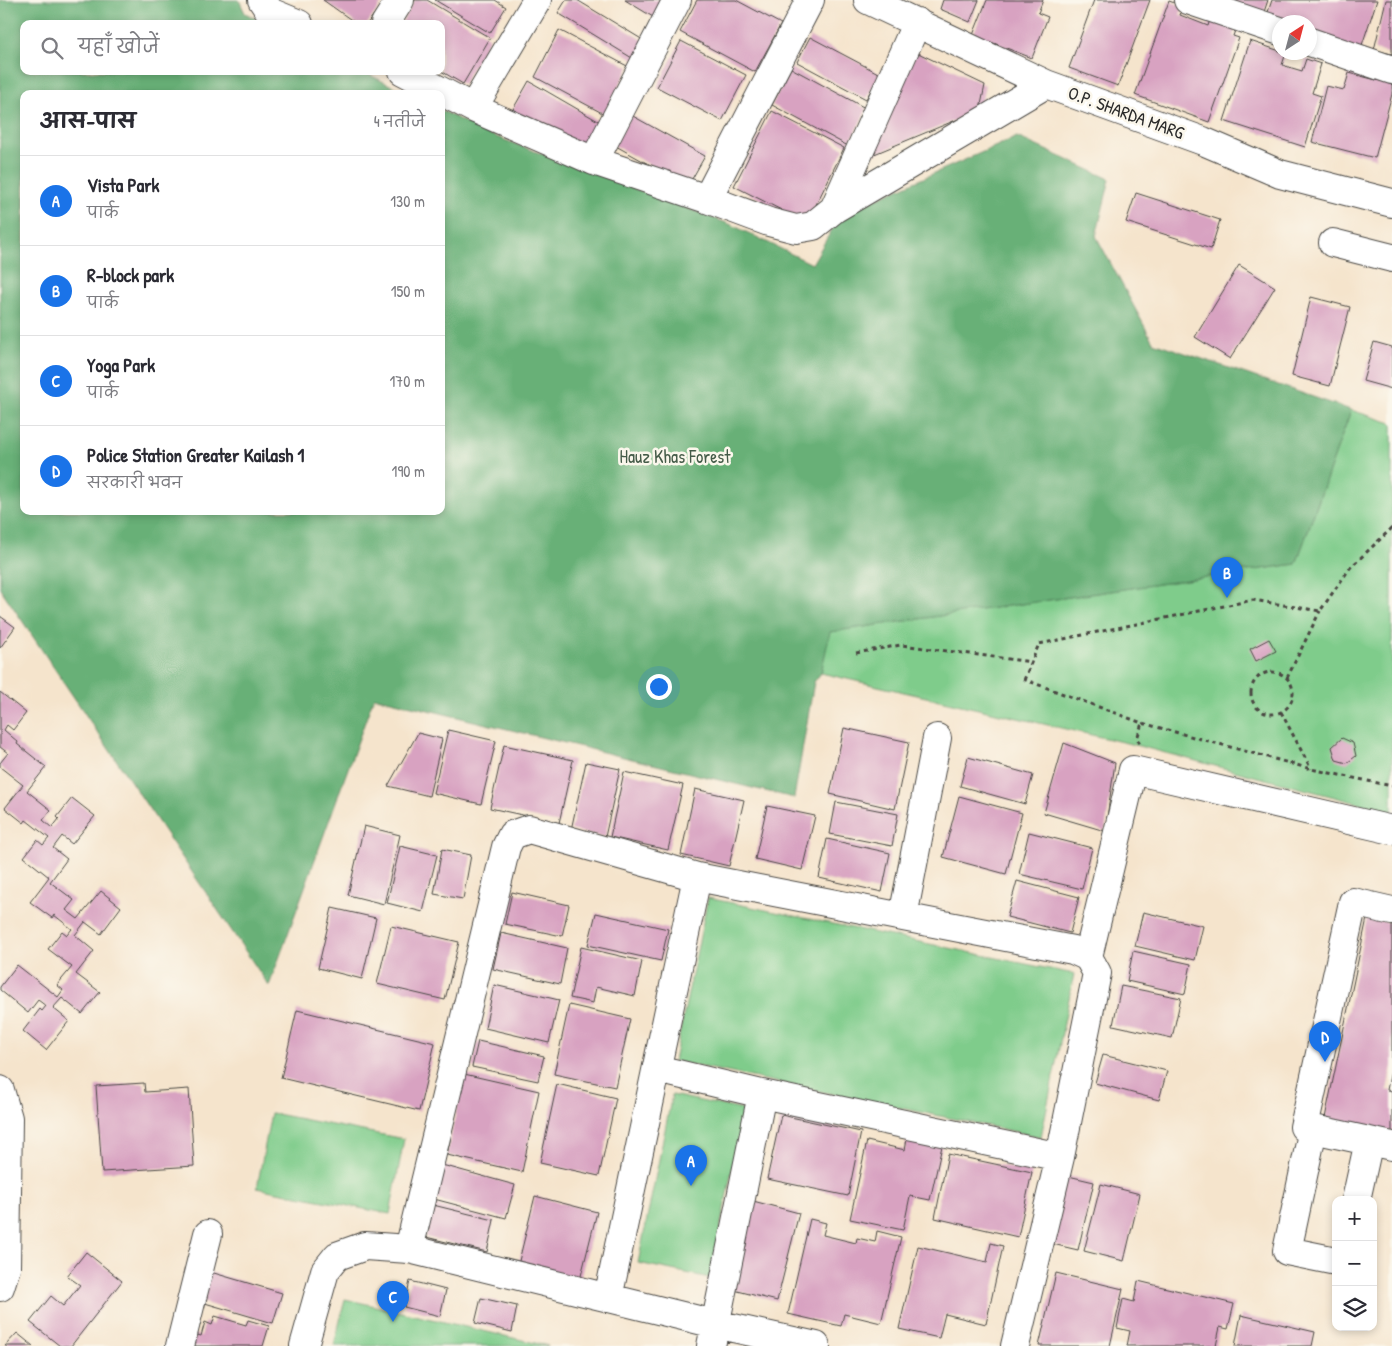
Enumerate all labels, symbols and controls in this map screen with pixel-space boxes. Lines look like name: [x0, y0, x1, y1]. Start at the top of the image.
north arrow: [1272, 15, 1317, 60]
search box: [20, 20, 445, 75]
text: यहाँ खोजें: [78, 33, 159, 59]
icon: search: [38, 34, 66, 62]
street label: O.P. SHARDA MARG: [1065, 80, 1188, 145]
text: आस-पास: [40, 106, 136, 135]
text: 4 नतीजे: [374, 110, 425, 132]
text: Vista Park: [87, 172, 159, 198]
text: A: [52, 190, 60, 212]
text: 130 m: [390, 190, 425, 212]
text: पार्क: [87, 201, 118, 223]
text: R-block park: [87, 262, 174, 288]
text: B: [52, 280, 60, 302]
text: 150 m: [391, 280, 425, 302]
text: पार्क: [87, 291, 118, 313]
text: Yoga Park: [87, 352, 155, 378]
text: C: [52, 370, 60, 392]
text: 170 m: [390, 370, 425, 392]
text: पार्क: [87, 381, 118, 403]
text: Police Station Greater Kailash 1: [87, 442, 304, 468]
park label: Hauz Khas Forest: [620, 444, 731, 469]
text: D: [52, 460, 60, 482]
text: 190 m: [392, 460, 425, 482]
text: सरकारी भवन: [87, 471, 182, 493]
pin: B: [1211, 557, 1243, 598]
your location: [646, 674, 672, 700]
pin: D: [1309, 1021, 1341, 1062]
pin: A: [675, 1145, 707, 1186]
map controls: [1332, 1196, 1377, 1331]
button: +: [1332, 1196, 1377, 1241]
button: −: [1332, 1241, 1377, 1286]
pin: C: [377, 1281, 409, 1322]
button: layers: [1332, 1286, 1377, 1331]

